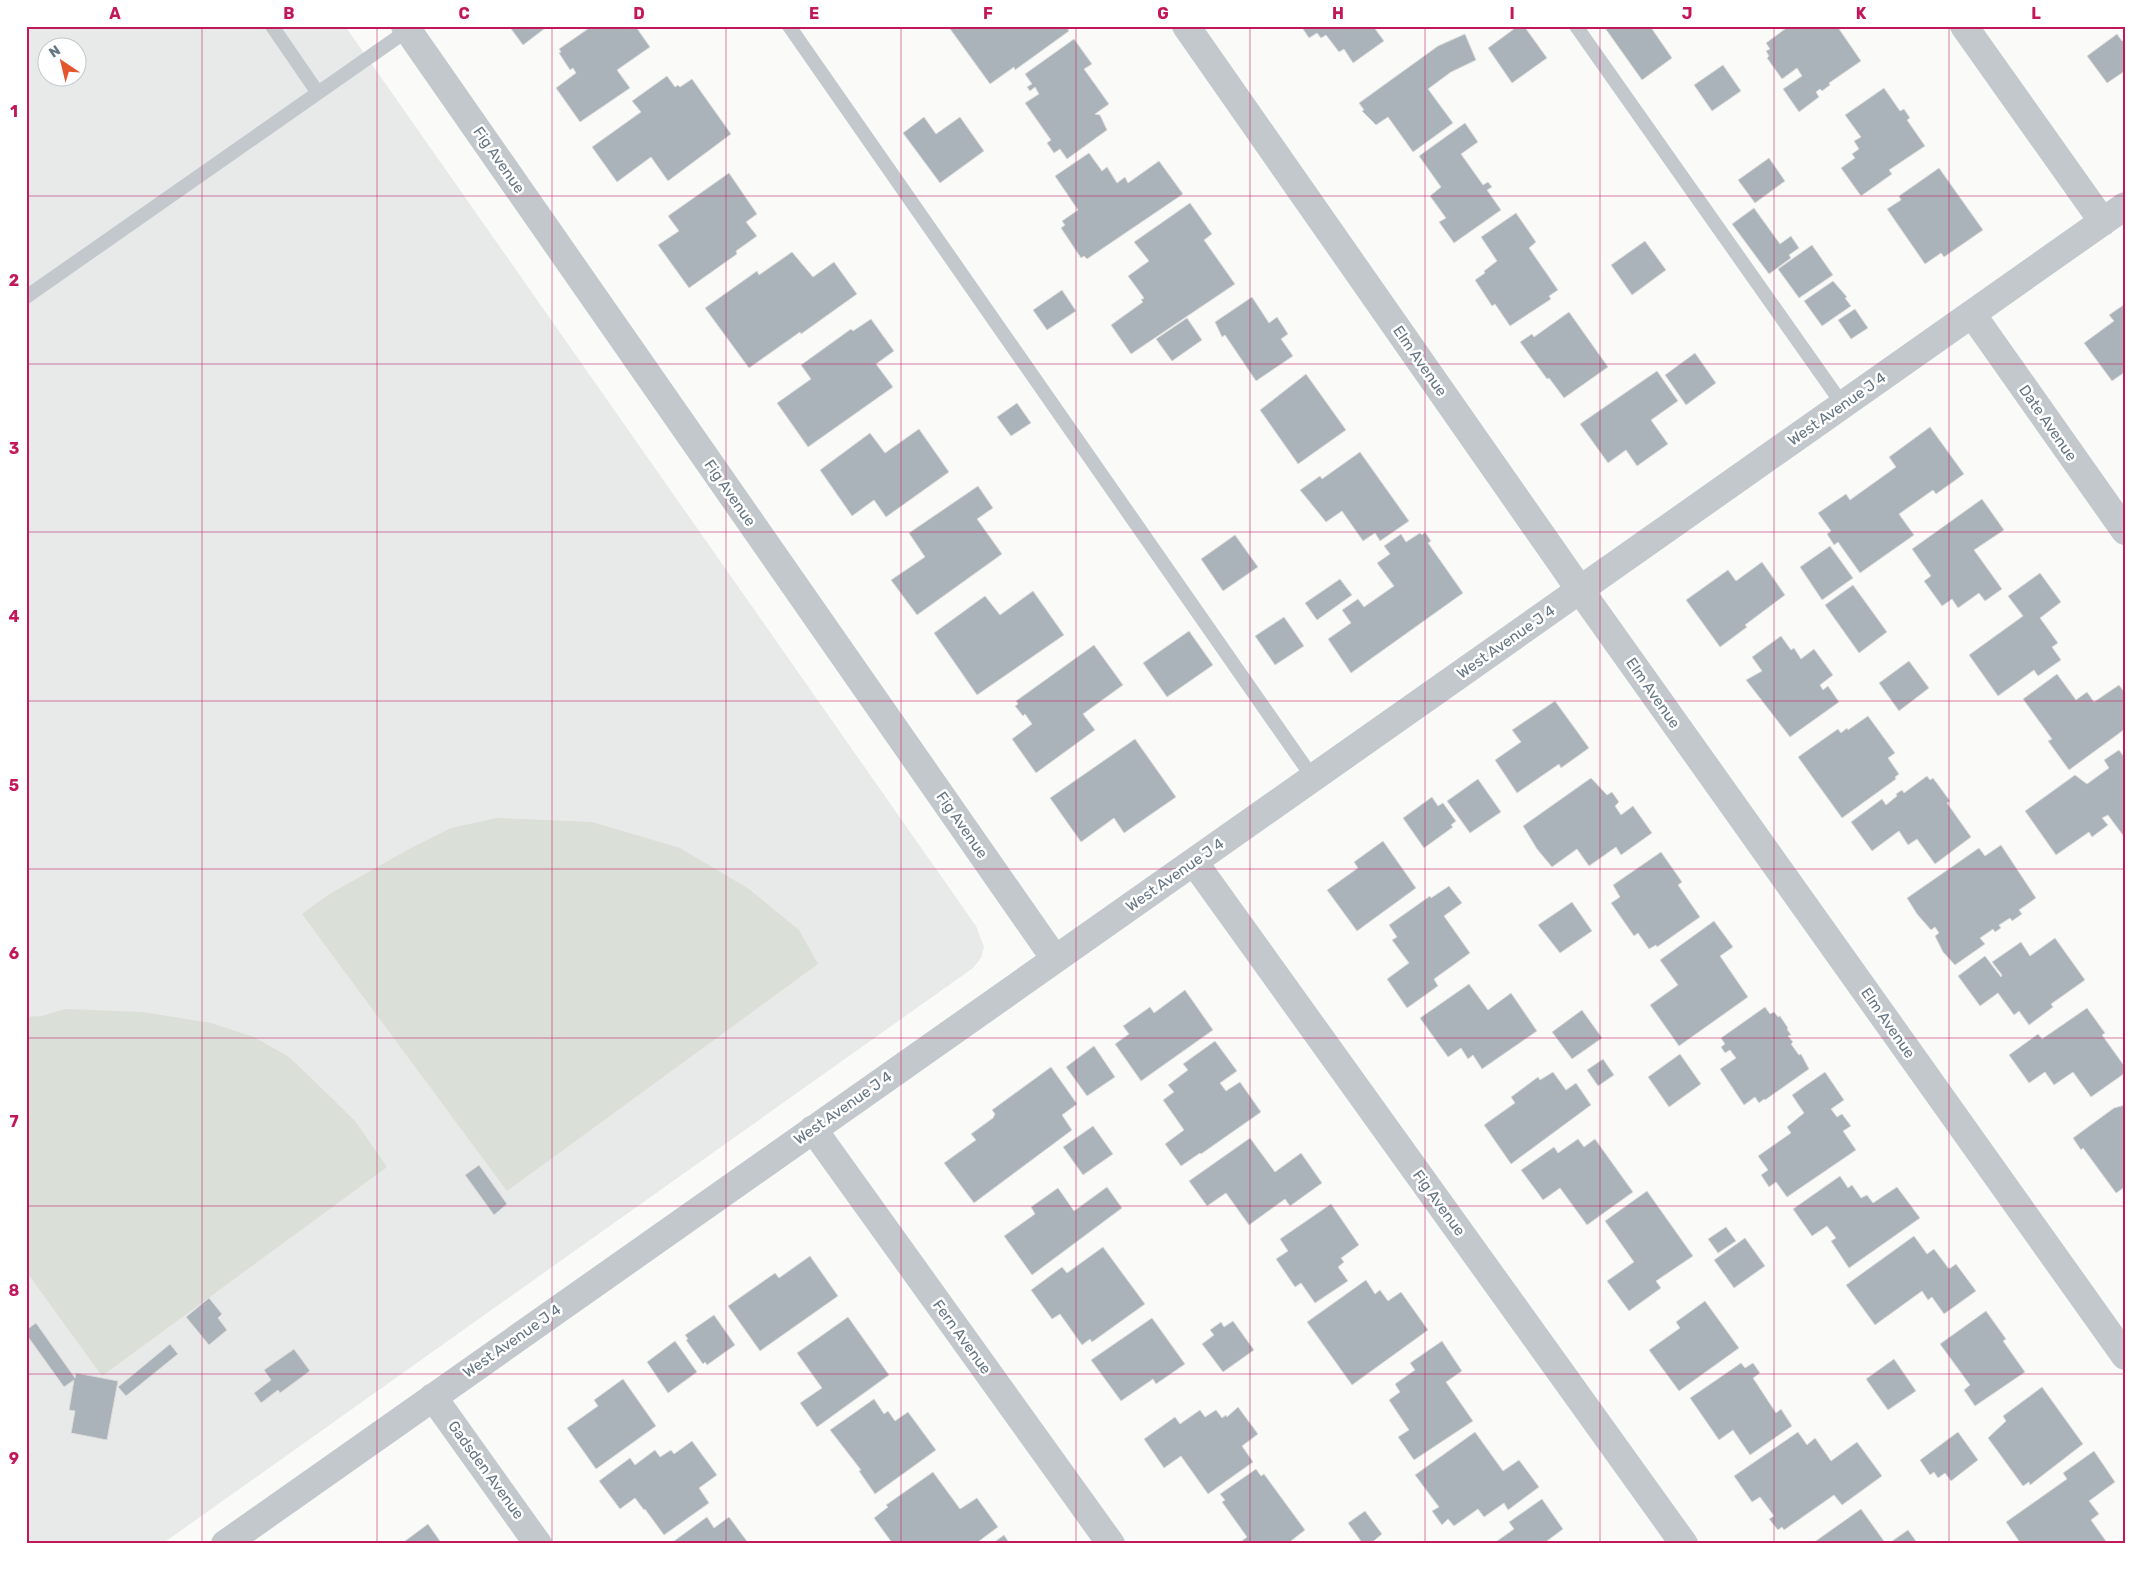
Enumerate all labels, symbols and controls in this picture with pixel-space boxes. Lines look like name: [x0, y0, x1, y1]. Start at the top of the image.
text: A: [109, 4, 121, 23]
text: B: [283, 4, 295, 23]
text: C: [458, 4, 470, 23]
text: D: [633, 4, 645, 23]
text: E: [809, 4, 819, 23]
text: F: [983, 4, 993, 23]
text: G: [1157, 4, 1169, 23]
text: H: [1332, 4, 1344, 23]
text: I: [1509, 4, 1515, 23]
text: J: [1682, 4, 1692, 23]
text: K: [1856, 4, 1867, 23]
text: L: [2031, 4, 2041, 23]
north arrow: [38, 38, 88, 88]
text: N: [46, 42, 64, 62]
text: 1: [10, 102, 18, 121]
street label: Fig Avenue: [469, 123, 529, 197]
text: 2: [9, 271, 19, 290]
street label: Elm Avenue: [1389, 322, 1451, 400]
street label: West Avenue J 4: [1784, 368, 1890, 450]
street label: Date Avenue: [2015, 382, 2081, 464]
text: 3: [9, 439, 19, 458]
street label: Fig Avenue: [700, 456, 760, 530]
street label: West Avenue J 4: [1453, 601, 1559, 683]
text: 4: [9, 607, 20, 626]
street label: Elm Avenue: [1622, 654, 1684, 732]
text: 5: [9, 776, 19, 795]
street label: Fig Avenue: [932, 788, 992, 862]
street label: West Avenue J 4: [1122, 834, 1228, 916]
text: 6: [9, 944, 19, 963]
street label: Elm Avenue: [1857, 984, 1919, 1062]
street label: West Avenue J 4: [790, 1067, 896, 1149]
text: 7: [9, 1112, 19, 1131]
street label: Fig Avenue: [1409, 1166, 1469, 1240]
text: 8: [9, 1281, 20, 1300]
street label: Fern Avenue: [929, 1296, 995, 1378]
street label: West Avenue J 4: [459, 1300, 565, 1382]
street label: Gadsden Avenue: [444, 1417, 528, 1523]
text: 9: [9, 1449, 19, 1468]

